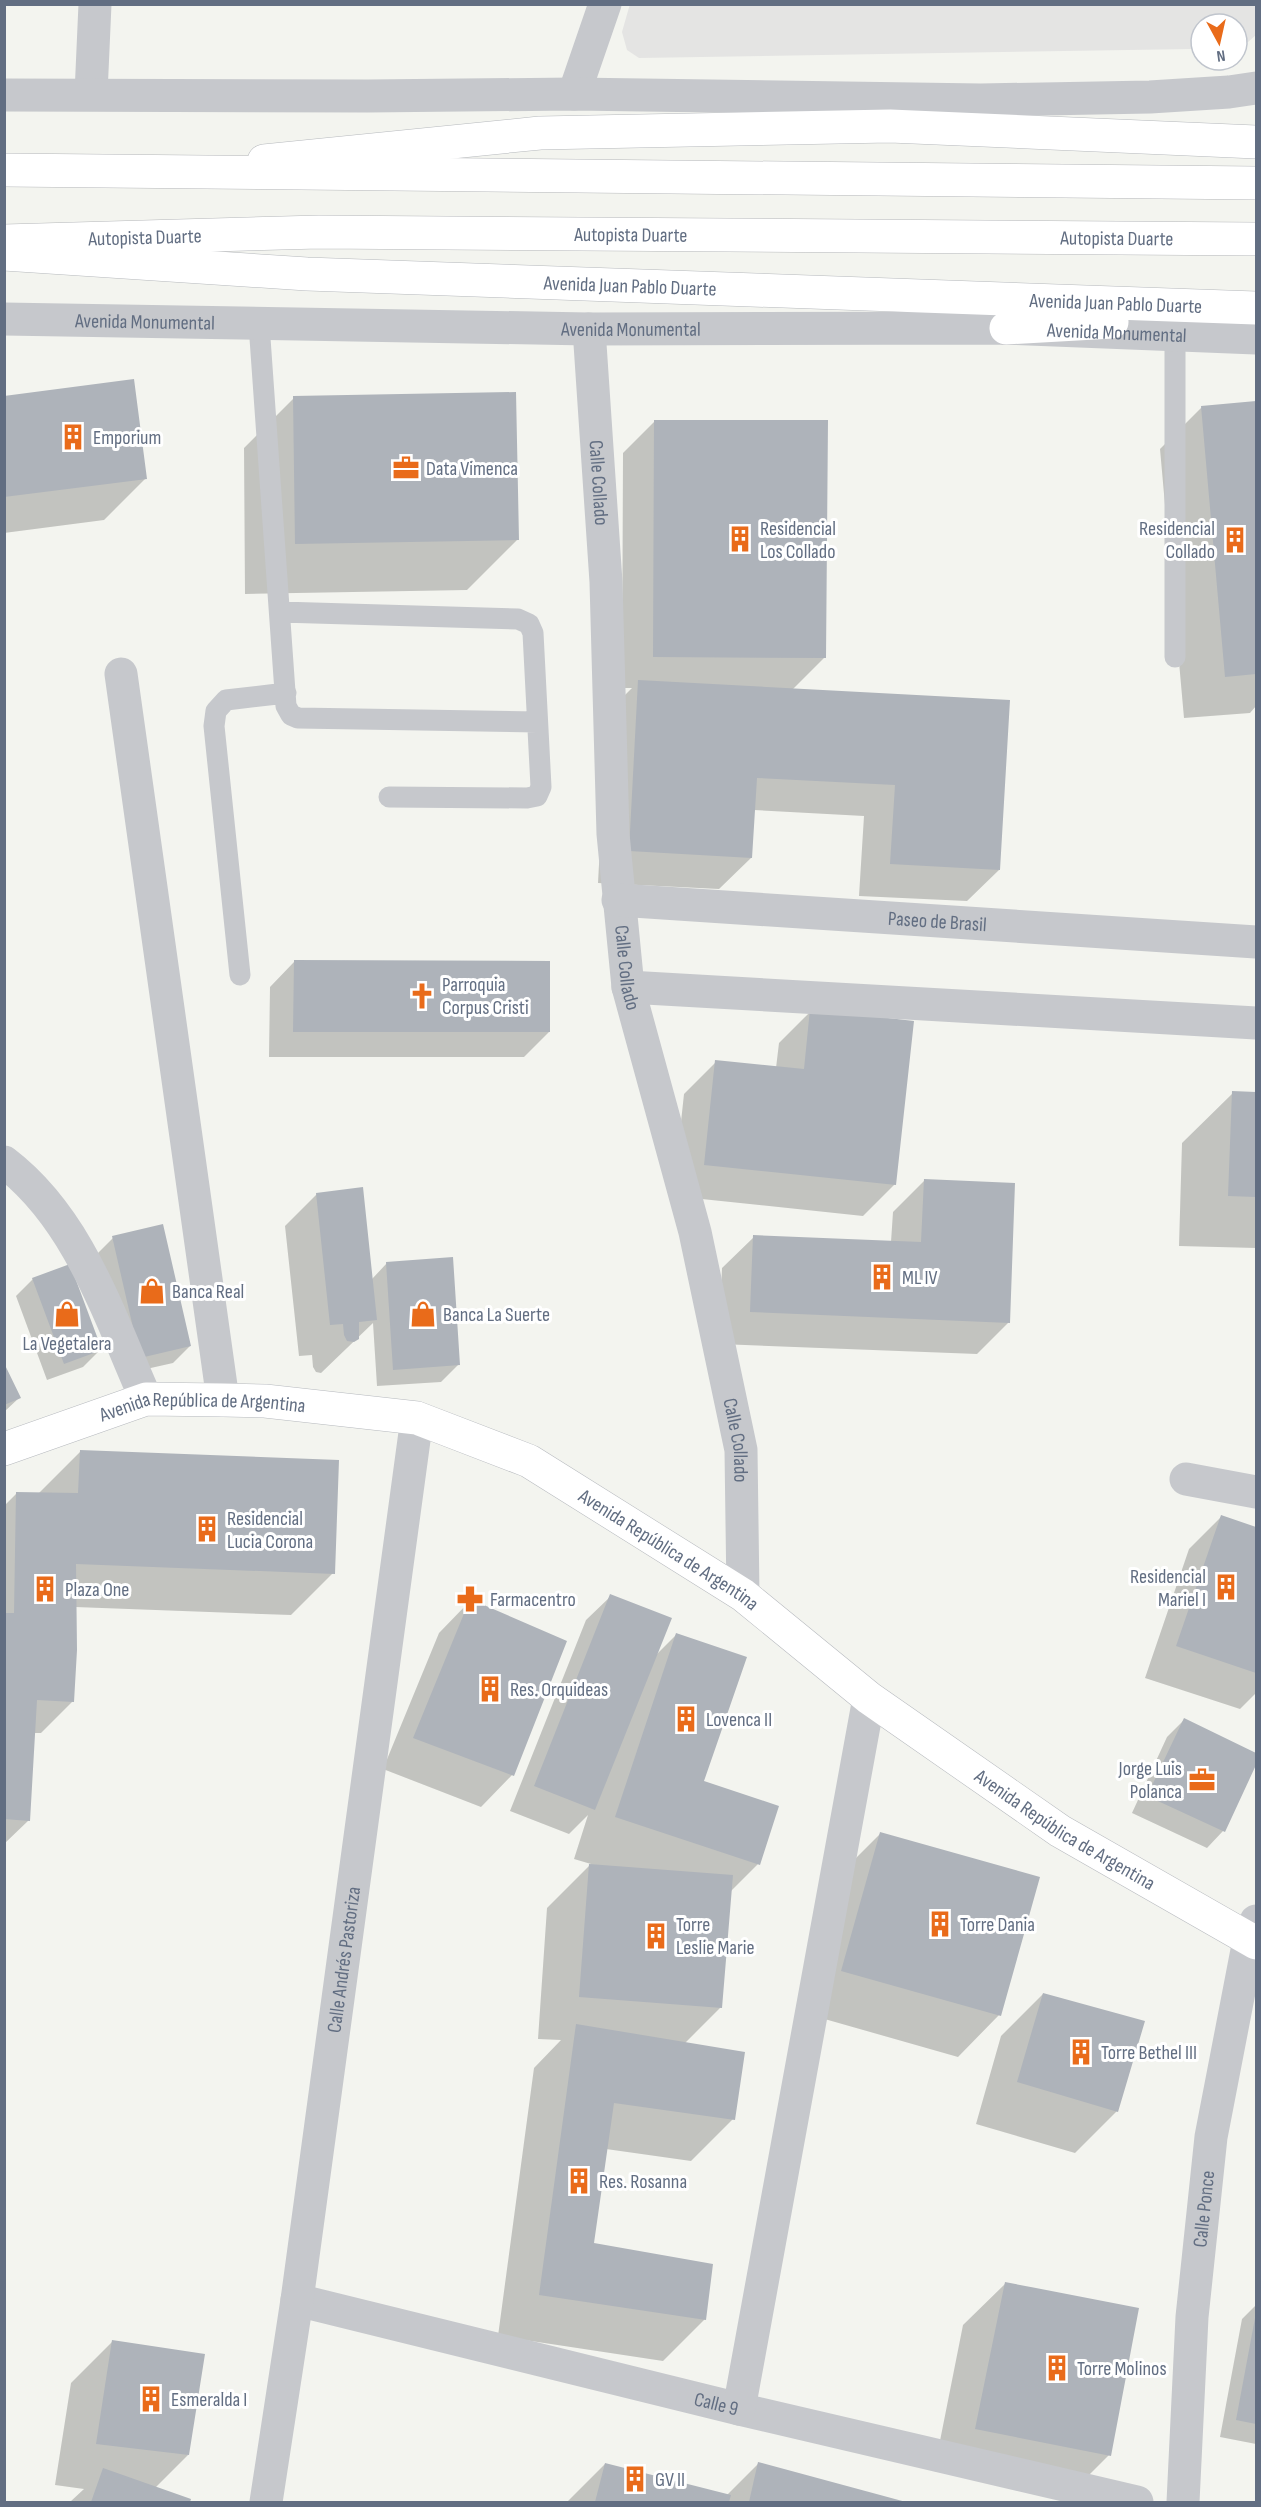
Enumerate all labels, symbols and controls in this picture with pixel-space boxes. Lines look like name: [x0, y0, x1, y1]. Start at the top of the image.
north arrow: [1189, 12, 1249, 72]
text: N: [1215, 45, 1226, 65]
street label: Autopista Duarte: [573, 223, 688, 248]
street label: Autopista Duarte: [87, 224, 202, 252]
street label: Autopista Duarte: [1059, 227, 1174, 251]
street label: Avenida Juan Pablo Duarte: [542, 271, 717, 302]
street label: Avenida Juan Pablo Duarte: [1028, 289, 1203, 319]
street label: Avenida Monumental: [74, 309, 215, 336]
street label: Avenida Monumental: [560, 318, 701, 342]
street label: Avenida Monumental: [1046, 319, 1187, 348]
building icon: Emporium: [58, 422, 88, 452]
place label: Emporium: [93, 426, 161, 450]
street label: Calle Collado: [583, 439, 613, 526]
office icon: Data Vimenca: [391, 453, 421, 483]
place label: Data Vimenca: [426, 457, 518, 481]
place label: Residencial Los Collado: [760, 517, 836, 564]
place label: Residencial Collado: [1139, 517, 1215, 564]
building icon: Residencial Los Collado: [725, 524, 755, 554]
building icon: Residencial Collado: [1220, 525, 1250, 555]
street label: Paseo de Brasil: [887, 907, 987, 937]
street label: Calle Collado: [609, 924, 645, 1013]
place label: Parroquia Corpus Cristi: [442, 973, 529, 1020]
church icon: Parroquia Corpus Cristi: [407, 981, 437, 1011]
building icon: ML IV: [867, 1262, 897, 1292]
place label: ML IV: [902, 1266, 938, 1290]
shop icon: Banca Real: [137, 1276, 167, 1306]
place label: Banca Real: [172, 1280, 244, 1304]
shop icon: La Vegetalera: [52, 1299, 82, 1329]
shop icon: Banca La Suerte: [408, 1299, 438, 1329]
place label: Banca La Suerte: [443, 1303, 550, 1327]
place label: La Vegetalera: [22, 1332, 112, 1356]
street label: Avenida República de Argentina: [95, 1387, 307, 1428]
street label: Calle Collado: [717, 1396, 752, 1483]
street label: Avenida República de Argentina: [573, 1484, 763, 1616]
place label: Residencial Lucia Corona: [227, 1507, 313, 1554]
building icon: Residencial Lucia Corona: [192, 1514, 222, 1544]
place label: Residencial Mariel I: [1130, 1565, 1206, 1612]
building icon: Residencial Mariel I: [1211, 1572, 1241, 1602]
building icon: Plaza One: [30, 1574, 60, 1604]
place label: Plaza One: [65, 1578, 129, 1602]
pharmacy icon: Farmacentro: [455, 1584, 485, 1614]
place label: Farmacentro: [490, 1588, 576, 1612]
building icon: Res. Orquideas: [475, 1674, 505, 1704]
place label: Res. Orquideas: [510, 1678, 608, 1702]
building icon: Lovenca II: [671, 1704, 701, 1734]
place label: Lovenca II: [706, 1708, 772, 1732]
place label: Jorge Luis Polanca: [1118, 1757, 1182, 1804]
street label: Avenida República de Argentina: [969, 1764, 1159, 1896]
office icon: Jorge Luis Polanca: [1187, 1765, 1217, 1795]
street label: Calle Andrés Pastoriza: [323, 1885, 366, 2034]
building icon: Torre Dania: [925, 1909, 955, 1939]
place label: Torre Leslie Marie: [676, 1913, 755, 1960]
place label: Torre Dania: [960, 1913, 1035, 1937]
building icon: Torre Leslie Marie: [641, 1921, 671, 1951]
building icon: Torre Bethel III: [1066, 2037, 1096, 2067]
place label: Torre Bethel III: [1101, 2041, 1197, 2065]
building icon: Res. Rosanna: [564, 2166, 594, 2196]
street label: Calle Ponce: [1188, 2169, 1220, 2249]
place label: Res. Rosanna: [599, 2170, 687, 2194]
building icon: Torre Molinos: [1042, 2353, 1072, 2383]
place label: Torre Molinos: [1077, 2357, 1167, 2381]
building icon: Esmeralda I: [136, 2384, 166, 2414]
street label: Calle 9: [692, 2387, 741, 2421]
place label: Esmeralda I: [171, 2388, 247, 2412]
building icon: GV II: [620, 2464, 650, 2494]
place label: GV II: [655, 2468, 685, 2492]

